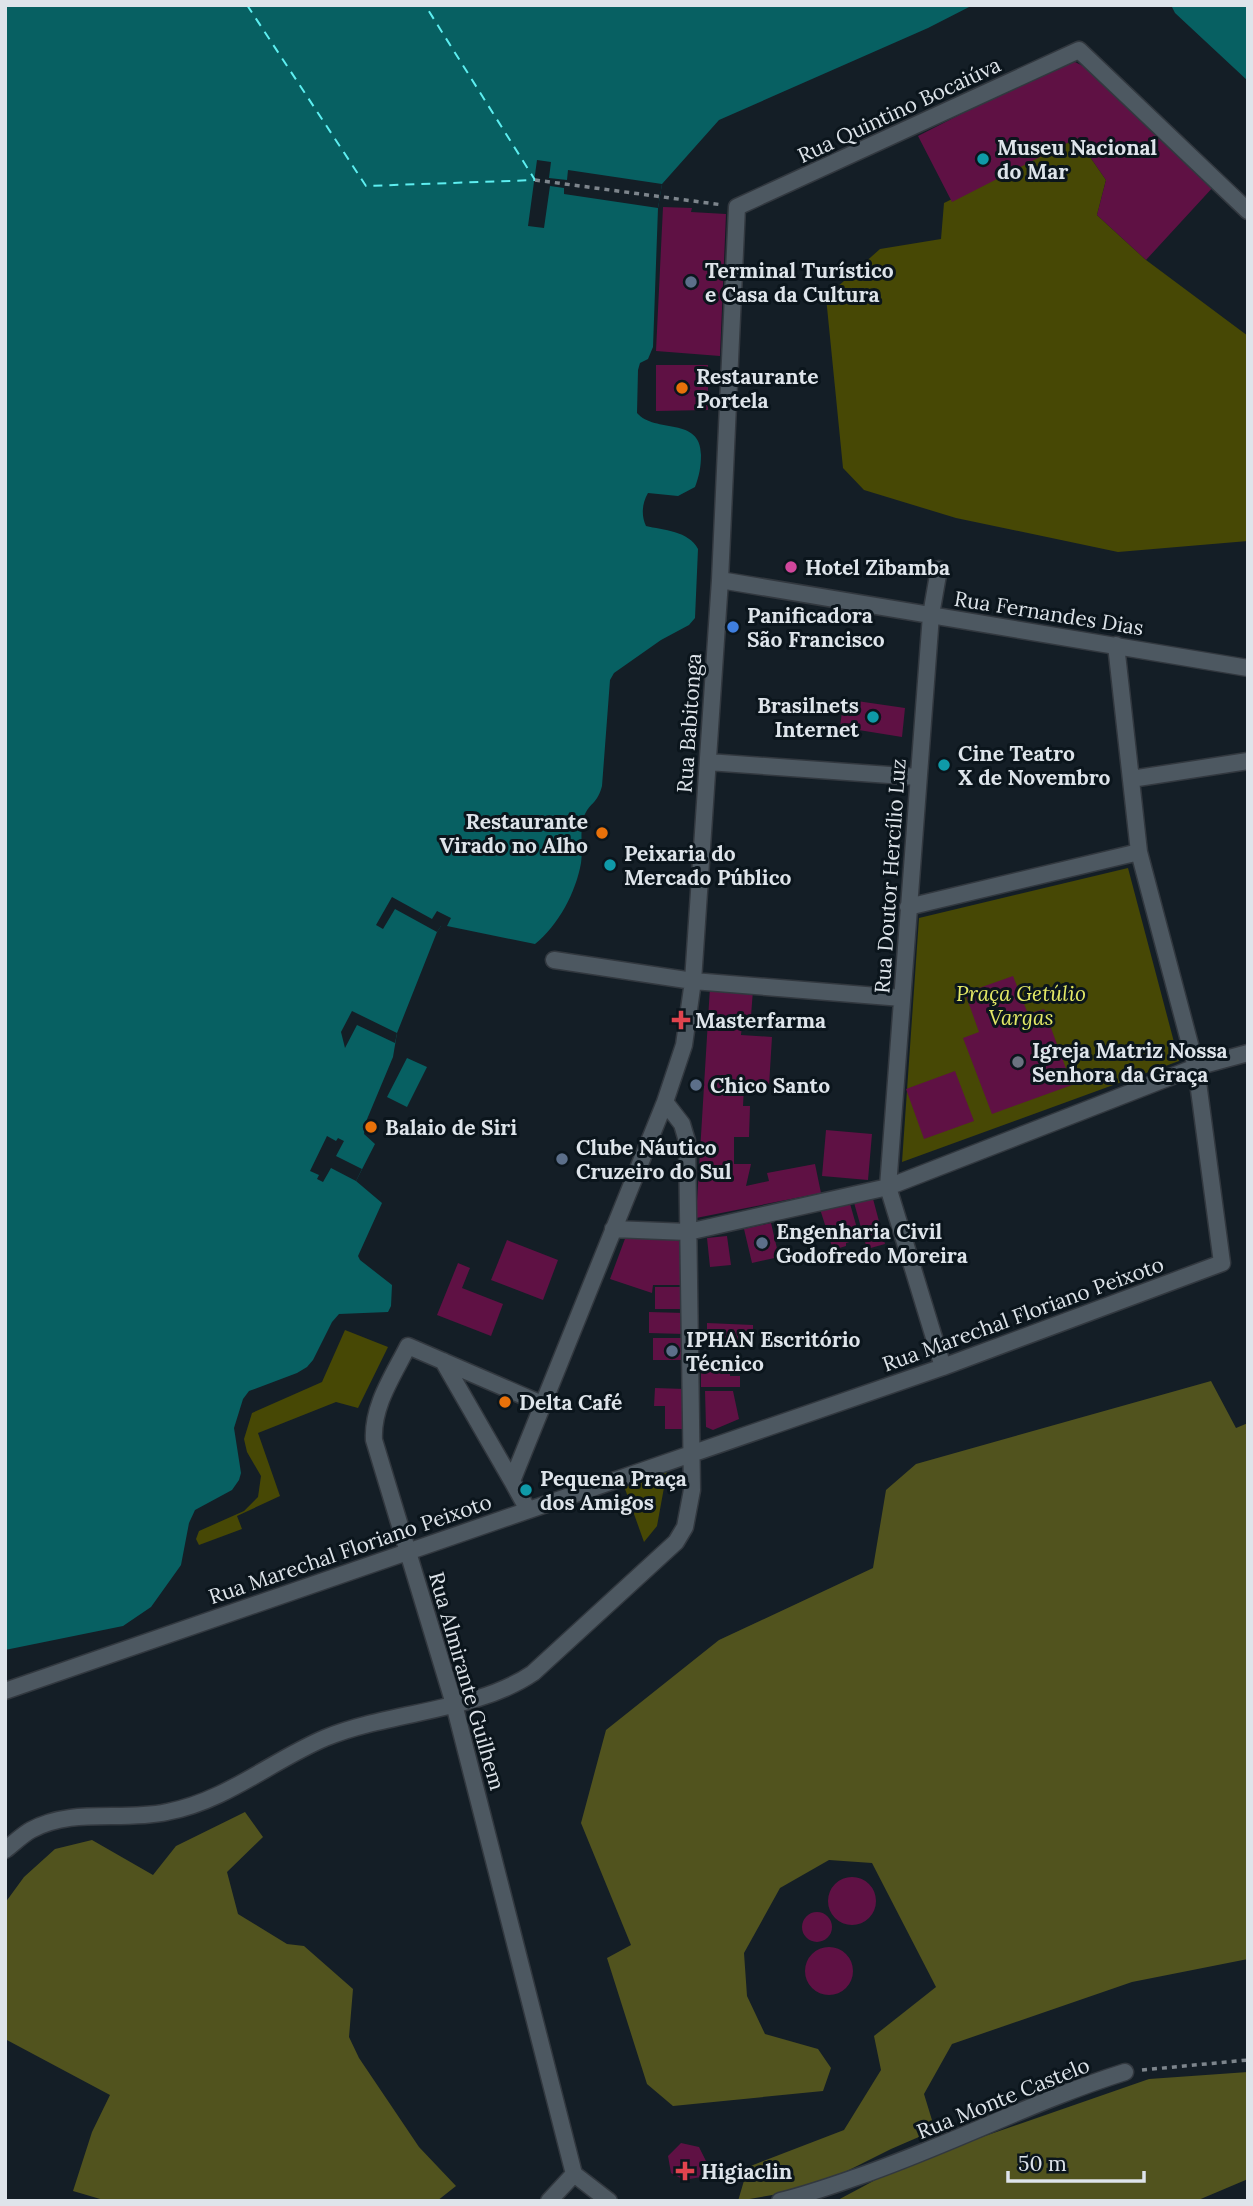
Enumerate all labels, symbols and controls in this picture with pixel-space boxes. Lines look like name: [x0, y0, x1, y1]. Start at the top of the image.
street label: Rua Quintino Bocaiúva: [793, 51, 1005, 169]
place label: Museu Nacional do Mar: [997, 134, 1158, 185]
marker: Museu Nacional do Mar: [975, 151, 991, 167]
place label: Terminal Turístico e Casa da Cultura: [705, 257, 894, 308]
marker: Terminal Turístico e Casa da Cultura: [683, 274, 699, 290]
place label: Restaurante Portela: [696, 363, 818, 414]
marker: Restaurante Portela: [674, 380, 690, 396]
place label: Hotel Zibamba: [805, 554, 950, 581]
marker: Hotel Zibamba: [783, 559, 799, 575]
street label: Rua Fernandes Dias: [952, 585, 1146, 641]
place label: Panificadora São Francisco: [747, 602, 885, 653]
marker: Panificadora São Francisco: [725, 619, 741, 635]
street label: Rua Babitonga: [671, 652, 707, 794]
place label: Brasilnets Internet: [757, 692, 859, 743]
marker: Brasilnets Internet: [865, 709, 881, 725]
place label: Cine Teatro X de Novembro: [958, 740, 1111, 791]
street label: Rua Doutor Hercílio Luz: [868, 757, 912, 995]
marker: Cine Teatro X de Novembro: [936, 757, 952, 773]
place label: Restaurante Virado no Alho: [440, 808, 588, 859]
marker: Restaurante Virado no Alho: [594, 825, 610, 841]
place label: Peixaria do Mercado Público: [624, 840, 792, 891]
marker: Peixaria do Mercado Público: [602, 857, 618, 873]
park label: Praça Getúlio Vargas: [956, 980, 1086, 1031]
place label: Masterfarma: [695, 1007, 826, 1034]
marker: Masterfarma: [673, 1012, 689, 1028]
place label: Igreja Matriz Nossa Senhora da Graça: [1032, 1037, 1228, 1088]
marker: Igreja Matriz Nossa Senhora da Graça: [1010, 1054, 1026, 1070]
place label: Chico Santo: [710, 1072, 830, 1099]
marker: Chico Santo: [688, 1077, 704, 1093]
place label: Balaio de Siri: [385, 1114, 517, 1141]
marker: Balaio de Siri: [363, 1119, 379, 1135]
place label: Clube Náutico Cruzeiro do Sul: [576, 1134, 732, 1185]
marker: Clube Náutico Cruzeiro do Sul: [554, 1151, 570, 1167]
place label: Engenharia Civil Godofredo Moreira: [776, 1218, 968, 1269]
marker: Engenharia Civil Godofredo Moreira: [754, 1235, 770, 1251]
street label: Rua Marechal Floriano Peixoto: [879, 1250, 1167, 1378]
place label: IPHAN Escritório Técnico: [686, 1326, 861, 1377]
marker: IPHAN Escritório Técnico: [664, 1343, 680, 1359]
place label: Delta Café: [519, 1389, 622, 1416]
marker: Delta Café: [497, 1394, 513, 1410]
place label: Pequena Praça dos Amigos: [540, 1465, 687, 1516]
marker: Pequena Praça dos Amigos: [518, 1482, 534, 1498]
street label: Rua Marechal Floriano Peixoto: [205, 1488, 495, 1610]
street label: Rua Almirante Guilhem: [423, 1569, 511, 1793]
street label: Rua Monte Castelo: [913, 2051, 1093, 2145]
scale bar: [1008, 2140, 1144, 2184]
text: 50 m: [1018, 2150, 1067, 2177]
place label: Higiaclin: [701, 2158, 792, 2185]
marker: Higiaclin: [675, 2161, 695, 2181]

